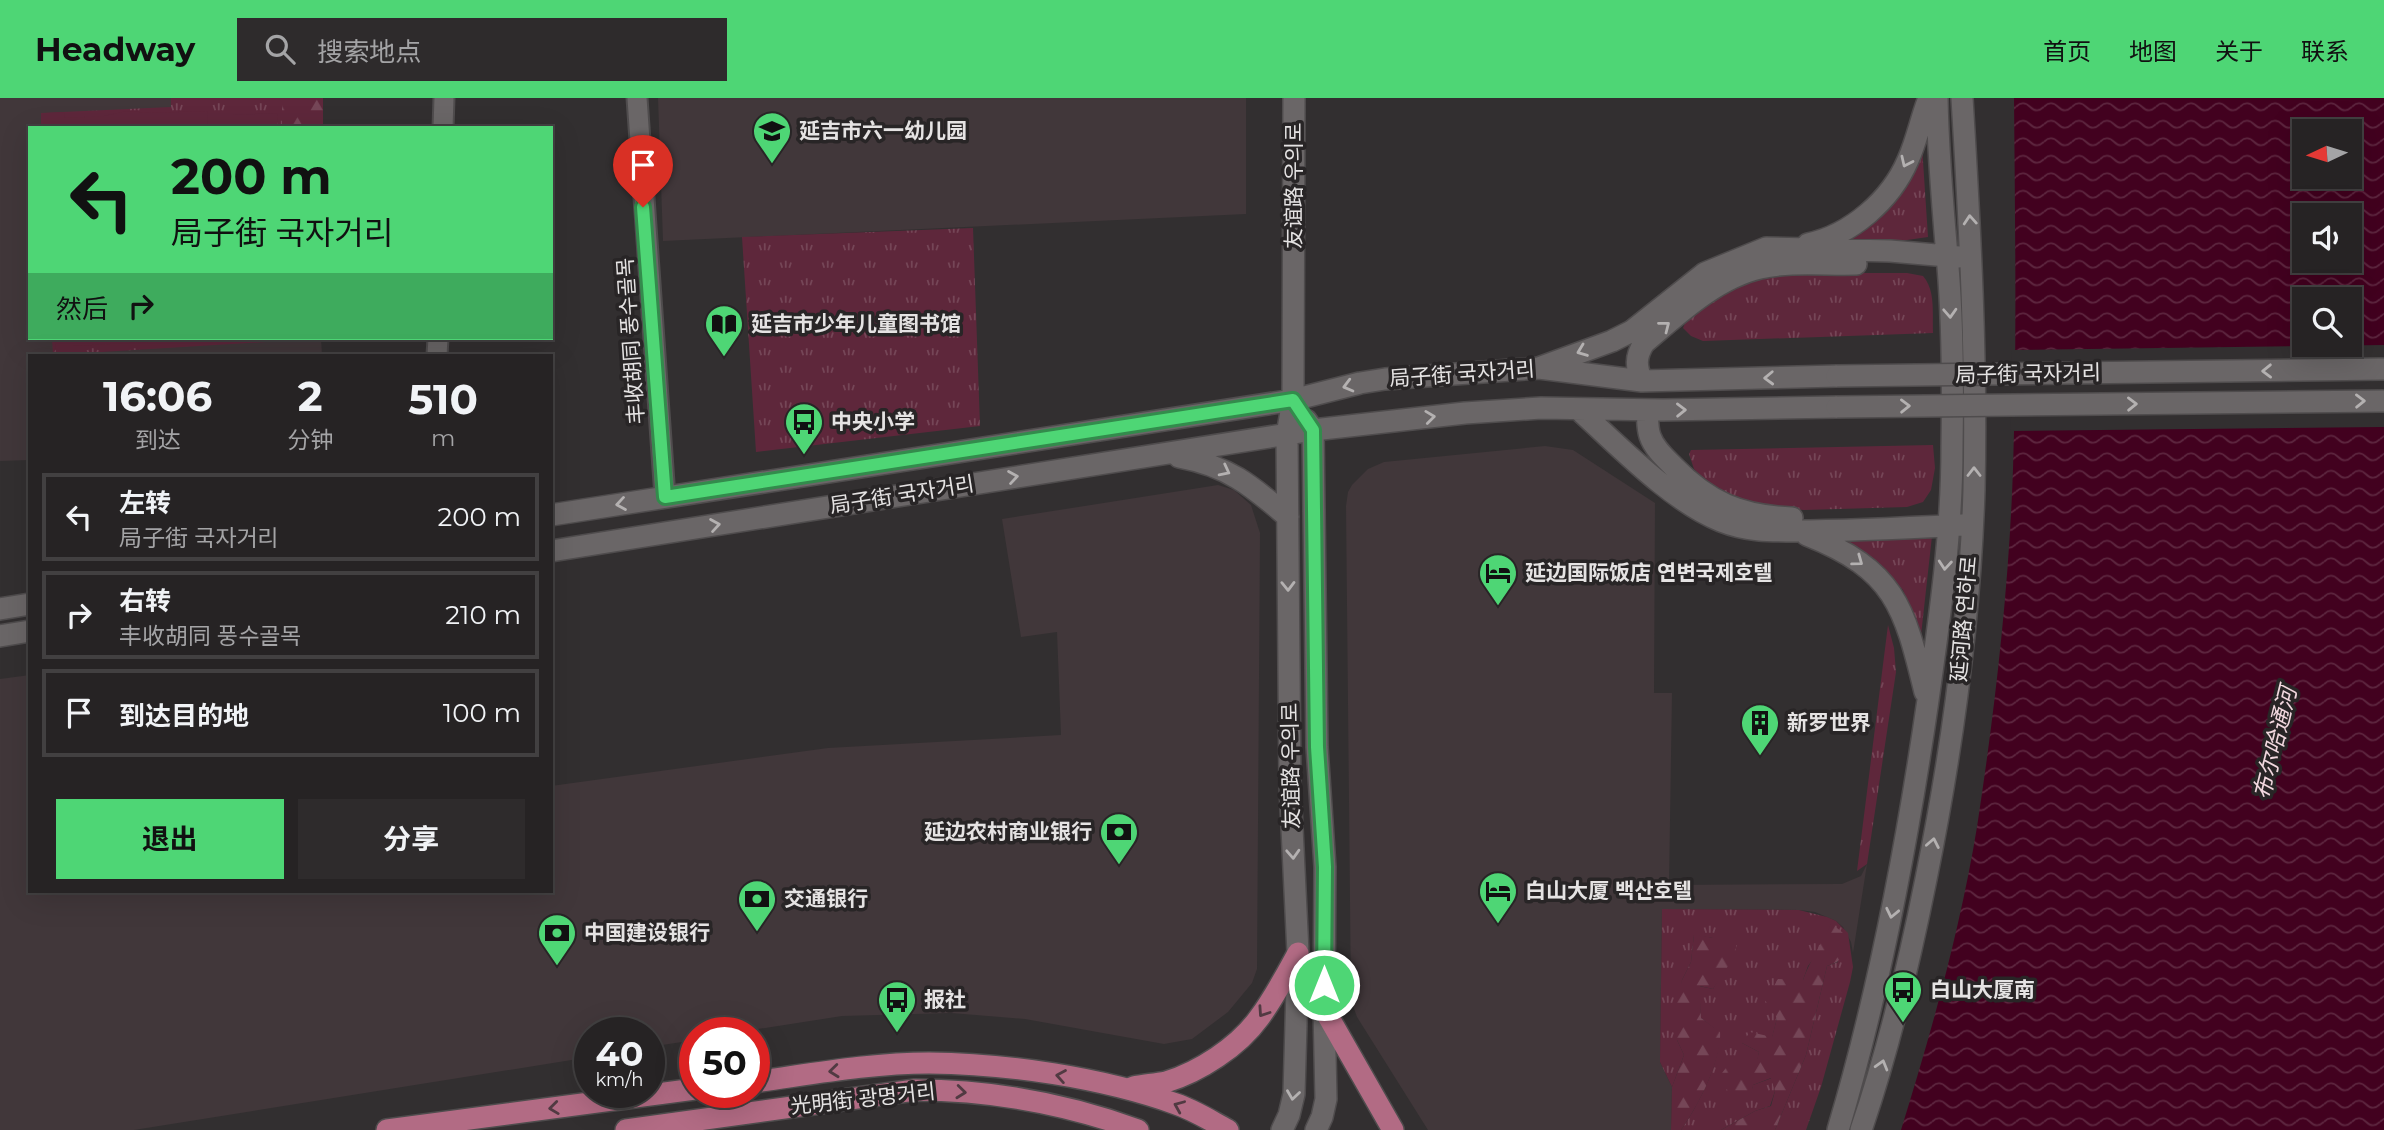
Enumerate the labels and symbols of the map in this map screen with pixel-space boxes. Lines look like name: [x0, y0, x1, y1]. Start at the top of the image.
school or university icon: 延吉市六一幼儿园: [751, 110, 793, 165]
place label: 延吉市六一幼儿园: [799, 118, 967, 143]
north arrow: [2292, 119, 2362, 189]
street label: 友谊路 우의로: [1281, 123, 1306, 249]
pin: [613, 135, 673, 207]
one-way arrow: [1900, 155, 1914, 167]
one-way arrow: [1962, 214, 1977, 225]
street label: 丰收胡同 풍수골목: [612, 257, 649, 425]
library icon: 延吉市少年儿童图书馆: [703, 303, 745, 358]
one-way arrow: [1942, 308, 1957, 319]
place label: 延吉市少年儿童图书馆: [751, 311, 961, 336]
one-way arrow: [1657, 322, 1669, 335]
one-way arrow: [1577, 343, 1589, 357]
street label: 局子街 국자거리: [1388, 356, 1536, 391]
street label: 局子街 국자거리: [1955, 360, 2101, 387]
one-way arrow: [2261, 363, 2272, 379]
one-way arrow: [1763, 370, 1774, 386]
one-way arrow: [1342, 378, 1354, 392]
one-way arrow: [2355, 393, 2366, 409]
one-way arrow: [2128, 396, 2138, 412]
one-way arrow: [1900, 399, 1911, 414]
bus stop icon: 中央小学: [783, 401, 825, 456]
one-way arrow: [1676, 402, 1687, 418]
place label: 中央小学: [831, 409, 915, 434]
one-way arrow: [1424, 409, 1435, 424]
one-way arrow: [1218, 462, 1230, 476]
one-way arrow: [1966, 466, 1982, 476]
one-way arrow: [1007, 470, 1018, 485]
street label: 局子街 국자거리: [828, 471, 976, 518]
one-way arrow: [615, 496, 627, 511]
one-way arrow: [709, 518, 721, 533]
hotel icon: 延边国际饭店 연변국제호텔: [1477, 552, 1519, 607]
one-way arrow: [1850, 553, 1863, 565]
street label: 延河路 연하로: [1946, 555, 1981, 683]
one-way arrow: [1938, 559, 1953, 570]
place label: 延边国际饭店 연변국제호텔: [1525, 560, 1773, 585]
one-way arrow: [1281, 580, 1296, 591]
water label: 布尔哈通河: [2248, 680, 2303, 802]
building icon: 新罗世界: [1739, 702, 1781, 757]
street label: 友谊路 우의로: [1277, 703, 1304, 829]
place label: 新罗世界: [1787, 710, 1871, 735]
bank icon: 延边农村商业银行: [1098, 811, 1140, 866]
place label: 延边农村商业银行: [924, 819, 1092, 844]
one-way arrow: [1924, 837, 1939, 849]
one-way arrow: [1286, 849, 1301, 860]
hotel icon: 白山大厦 백산호텔: [1477, 870, 1519, 925]
bank icon: 交通银行: [736, 878, 778, 933]
place label: 白山大厦 백산호텔: [1525, 878, 1692, 903]
place label: 交通银行: [784, 886, 868, 911]
one-way arrow: [1885, 907, 1900, 919]
bank icon: 中国建设银行: [536, 912, 578, 967]
place label: 中国建设银行: [584, 920, 710, 945]
position arrow: [1287, 948, 1361, 1022]
bus stop icon: 白山大厦南: [1882, 969, 1924, 1024]
place label: 白山大厦南: [1930, 977, 2035, 1002]
bus stop icon: 报社: [876, 979, 918, 1034]
place label: 报社: [924, 987, 966, 1012]
one-way arrow: [1259, 1004, 1272, 1017]
speed limit sign: 50: [679, 1017, 770, 1108]
one-way arrow: [1873, 1059, 1888, 1071]
one-way arrow: [828, 1064, 840, 1079]
one-way arrow: [1055, 1069, 1066, 1084]
street label: 光明街 광명거리: [789, 1078, 937, 1119]
one-way arrow: [955, 1084, 967, 1099]
one-way arrow: [1286, 1089, 1301, 1100]
one-way arrow: [548, 1100, 560, 1115]
one-way arrow: [1174, 1100, 1187, 1114]

